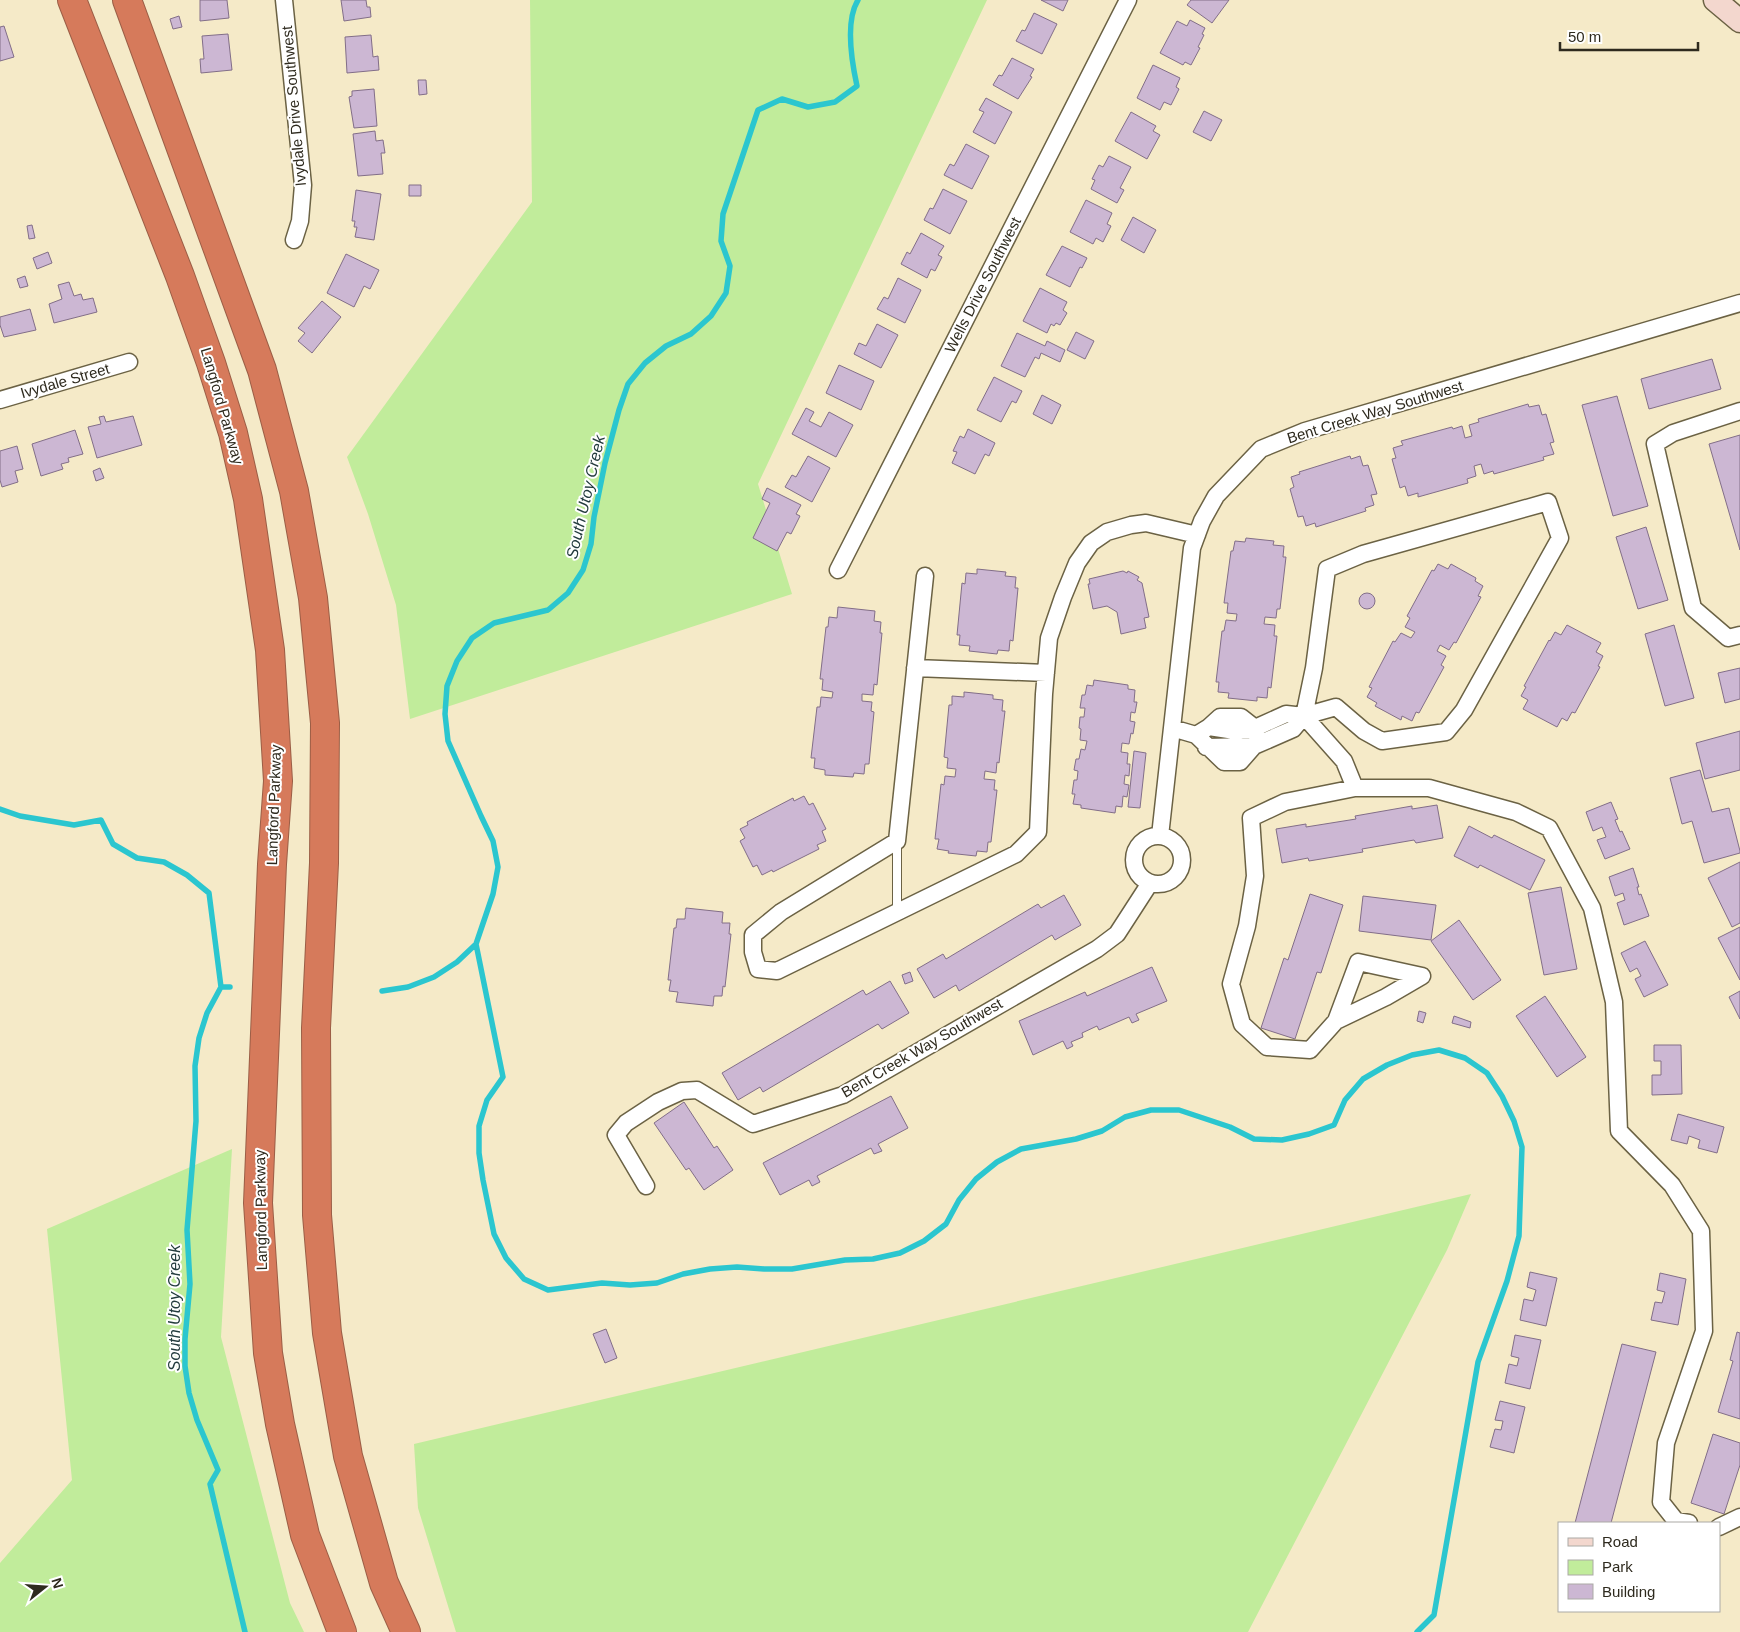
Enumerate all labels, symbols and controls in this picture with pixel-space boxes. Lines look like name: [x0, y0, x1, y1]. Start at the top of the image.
scale bar: [1560, 20, 1698, 52]
street label: Ivydale Drive Southwest: [278, 24, 309, 187]
text: 50 m: [1568, 28, 1601, 45]
street label: Wells Drive Southwest: [941, 213, 1025, 355]
street label: Langford Parkway: [198, 345, 247, 467]
street label: Ivydale Street: [18, 359, 112, 401]
street label: Bent Creek Way Southwest: [1285, 376, 1466, 446]
water label: South Utoy Creek: [563, 433, 608, 561]
street label: Langford Parkway: [263, 744, 284, 866]
street label: Bent Creek Way Southwest: [838, 994, 1006, 1101]
street label: Langford Parkway: [251, 1149, 270, 1271]
water label: South Utoy Creek: [166, 1244, 183, 1371]
legend: [1558, 1522, 1720, 1612]
text: Road: [1602, 1533, 1638, 1550]
text: Park: [1602, 1558, 1633, 1575]
north arrow: [20, 1562, 70, 1612]
text: N: [48, 1576, 67, 1590]
text: Building: [1602, 1583, 1655, 1600]

